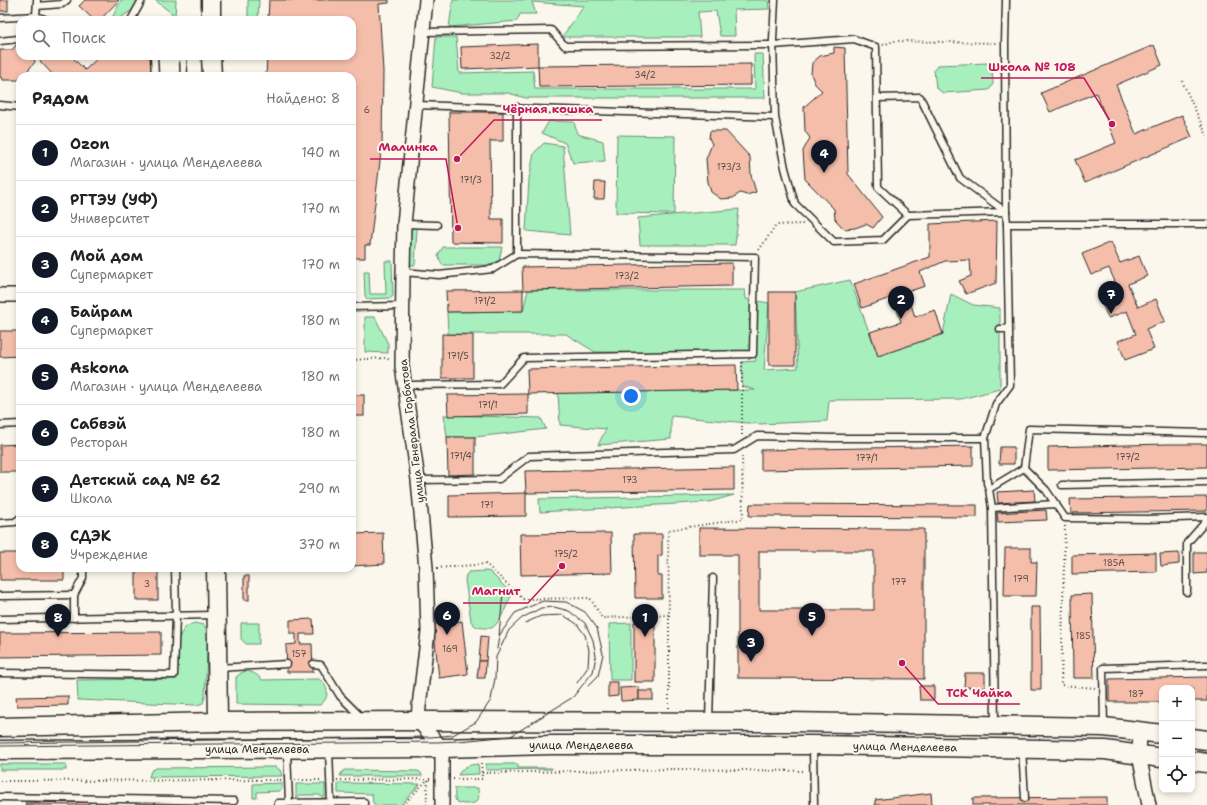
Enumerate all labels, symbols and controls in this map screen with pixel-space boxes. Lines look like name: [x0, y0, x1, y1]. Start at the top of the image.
search box: [16, 16, 356, 60]
icon: search: [30, 27, 52, 49]
text: Поиск: [62, 28, 106, 48]
house number: 32/2: [489, 50, 511, 62]
callout: Школа № 108: [981, 54, 1084, 78]
text: Школа № 108: [988, 59, 1076, 75]
house number: 34/2: [634, 69, 656, 81]
text: Рядом: [32, 87, 89, 109]
text: Найдено: 8: [266, 90, 340, 107]
callout: Чёрная кошка: [494, 96, 602, 120]
text: Чёрная кошка: [502, 101, 594, 117]
house number: 6: [364, 104, 370, 116]
text: Ozon: [70, 134, 110, 154]
callout: Малинка: [370, 135, 446, 159]
text: Малинка: [378, 139, 439, 155]
pin: 4: [811, 140, 837, 173]
text: 1: [42, 144, 48, 161]
text: 140 m: [301, 144, 340, 161]
text: Магазин · улица Менделеева: [70, 154, 262, 171]
house number: 173/3: [717, 161, 741, 173]
house number: 171/3: [460, 174, 482, 186]
text: РГТЭУ (УФ): [70, 190, 158, 210]
text: 2: [40, 200, 50, 217]
text: 170 m: [302, 200, 340, 217]
text: Университет: [70, 210, 149, 227]
text: Мой дом: [70, 246, 143, 266]
text: 3: [40, 256, 50, 273]
text: 170 m: [302, 256, 340, 273]
text: Супермаркет: [70, 266, 153, 283]
house number: 173/2: [615, 270, 639, 282]
pin: 7: [1098, 281, 1124, 314]
pin: 2: [888, 286, 914, 319]
house number: 171/2: [474, 295, 496, 307]
text: Байрам: [70, 302, 132, 322]
text: 4: [40, 312, 50, 329]
text: 180 m: [301, 312, 340, 329]
text: Супермаркет: [70, 322, 153, 339]
house number: 171/5: [447, 350, 469, 362]
text: Askona: [70, 358, 129, 378]
street label: улица Генерала Горбатова: [396, 358, 428, 504]
text: 5: [41, 368, 49, 385]
text: 180 m: [301, 368, 340, 385]
text: Магазин · улица Менделеева: [70, 378, 262, 395]
your location: [621, 386, 641, 406]
house number: 171/1: [478, 399, 498, 411]
text: Сабвэй: [70, 414, 126, 434]
text: 6: [40, 424, 50, 441]
text: 180 m: [301, 424, 340, 441]
text: Ресторан: [70, 434, 128, 451]
house number: 171/4: [450, 450, 472, 462]
house number: 177/2: [1116, 451, 1140, 463]
house number: 177/1: [856, 452, 878, 464]
text: Детский сад № 62: [70, 470, 220, 490]
house number: 173: [622, 474, 638, 486]
text: 7: [40, 480, 50, 497]
text: 290 m: [298, 480, 340, 497]
text: Школа: [70, 490, 112, 507]
house number: 171: [481, 499, 493, 511]
text: СДЭК: [70, 526, 111, 546]
text: 8: [40, 536, 50, 553]
text: 370 m: [298, 536, 340, 553]
text: Учреждение: [70, 546, 148, 563]
house number: 175/2: [554, 548, 578, 560]
house number: 185А: [1103, 557, 1125, 569]
house number: 179: [1013, 573, 1029, 585]
house number: 177: [891, 576, 907, 588]
house number: 3: [144, 578, 150, 590]
callout: Магнит: [463, 579, 528, 603]
text: Магнит: [471, 583, 521, 599]
pin: 6: [434, 602, 460, 635]
pin: 5: [799, 603, 825, 636]
pin: 8: [45, 604, 71, 637]
pin: 1: [632, 604, 658, 637]
pin: 3: [738, 629, 764, 662]
house number: 185: [1075, 630, 1091, 642]
house number: 169: [442, 643, 458, 655]
house number: 157: [292, 648, 306, 660]
callout: ТСК Чайка: [938, 680, 1020, 704]
text: ТСК Чайка: [946, 685, 1013, 701]
map controls: [1159, 685, 1195, 793]
button: +: [1159, 685, 1195, 721]
house number: 187: [1128, 688, 1144, 700]
button: −: [1159, 721, 1195, 757]
street label: улица Менделеева: [529, 738, 633, 753]
street label: улица Менделеева: [853, 739, 957, 755]
street label: улица Менделеева: [205, 742, 309, 757]
button: locate: [1159, 757, 1195, 793]

